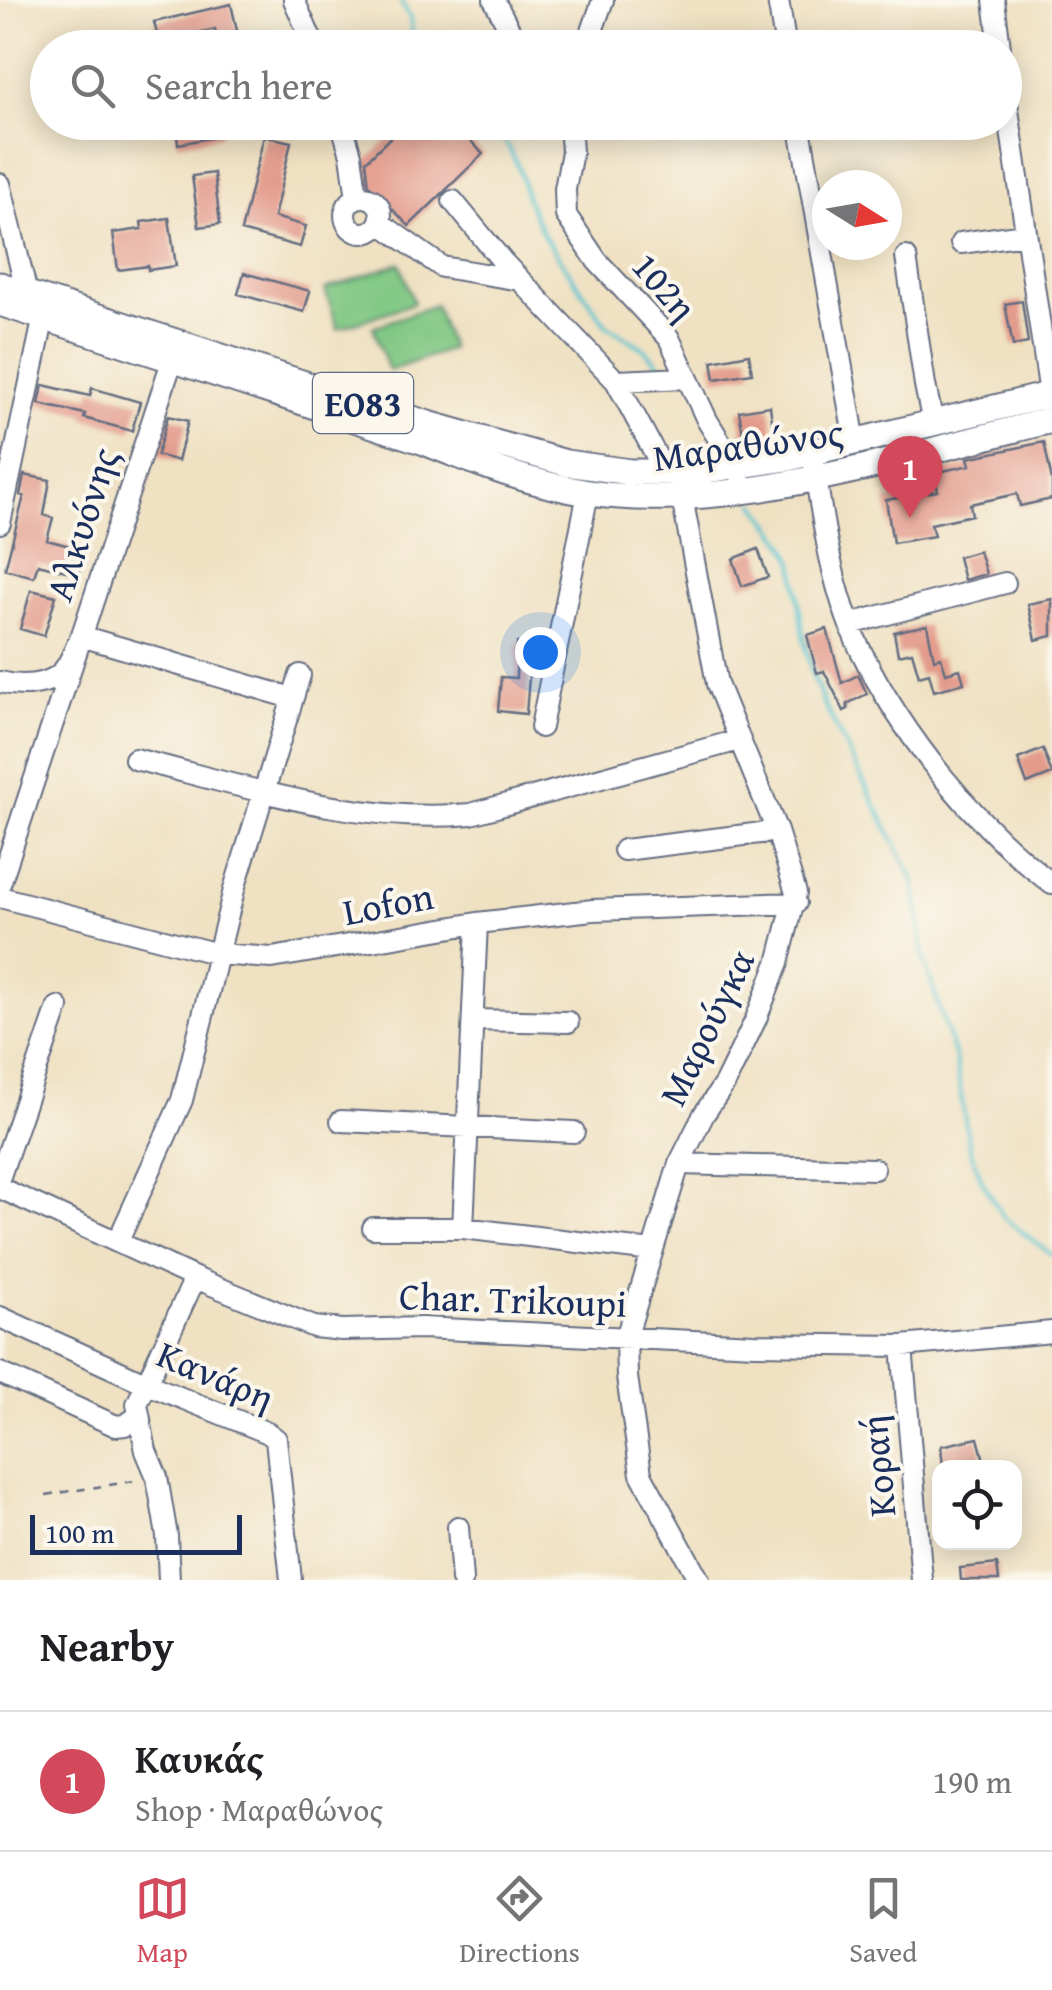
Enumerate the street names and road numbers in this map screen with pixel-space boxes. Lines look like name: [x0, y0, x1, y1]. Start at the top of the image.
street label: 102η: [619, 239, 711, 333]
road number: ΕΟ83: [313, 373, 413, 433]
street label: Μαραθώνος: [649, 403, 847, 485]
street label: Αλκυόνης: [30, 440, 132, 608]
street label: Lofon: [338, 867, 438, 939]
street label: Μαρούγκα: [644, 939, 768, 1115]
street label: Char. Trikoupi: [398, 1267, 628, 1331]
street label: Κανάρη: [149, 1325, 283, 1425]
street label: Κοραή: [845, 1413, 909, 1519]

